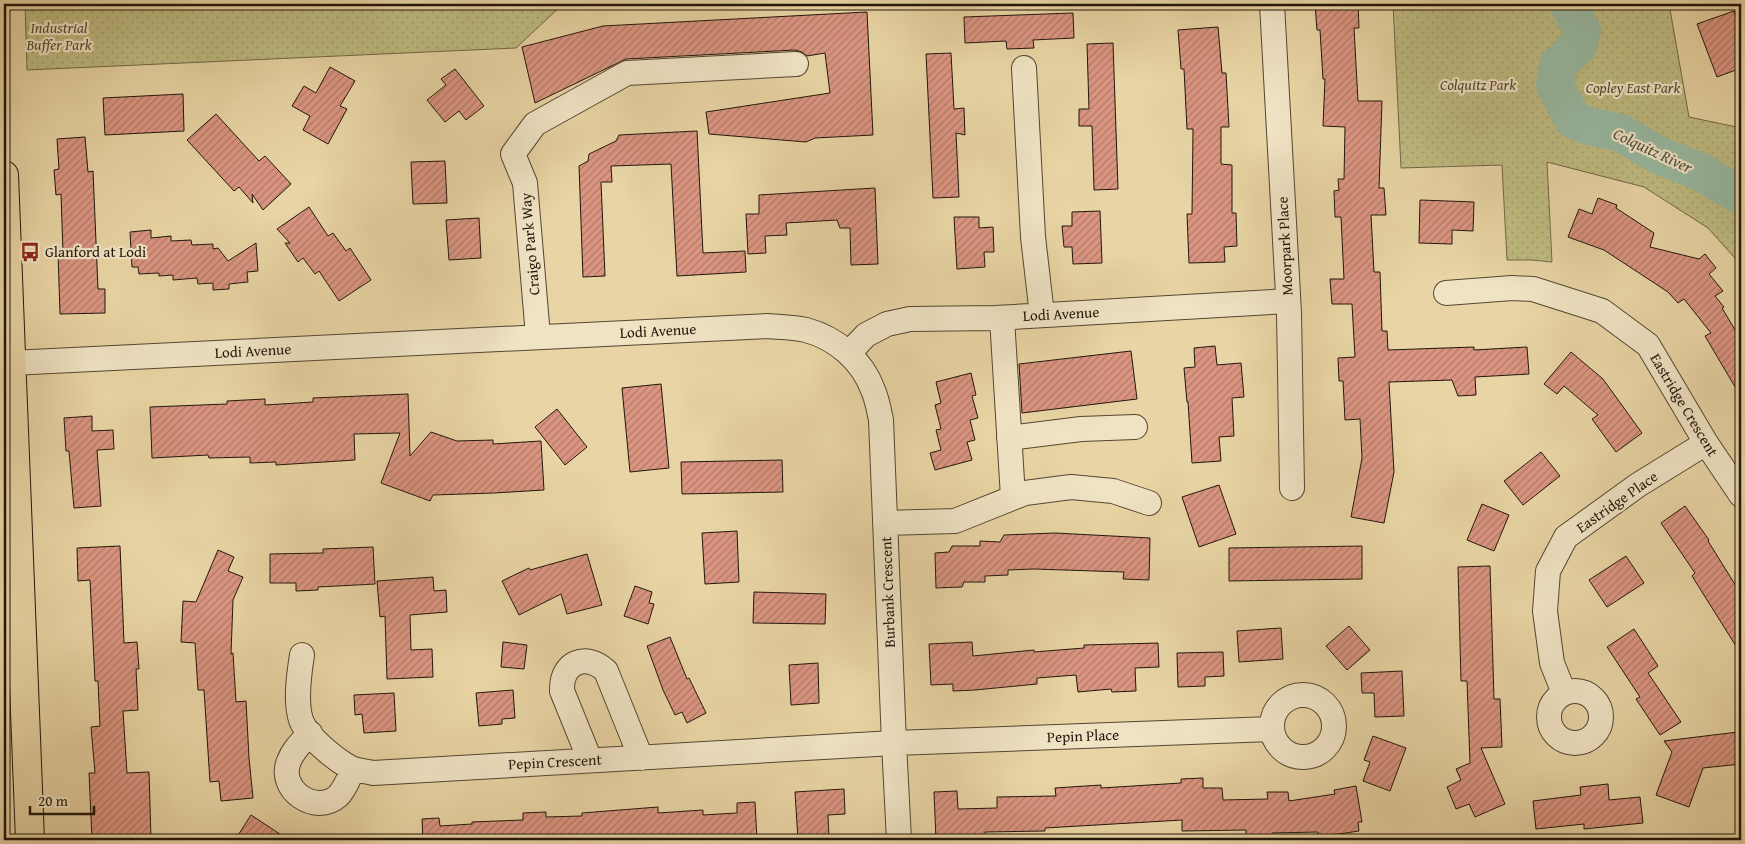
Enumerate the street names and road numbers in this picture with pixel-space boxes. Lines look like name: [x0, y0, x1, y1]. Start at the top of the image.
street label: Craigo Park Way: [515, 191, 544, 296]
street label: Moorpark Place: [1271, 196, 1298, 296]
street label: Lodi Avenue: [1022, 301, 1100, 326]
street label: Lodi Avenue: [619, 318, 697, 343]
street label: Lodi Avenue: [214, 338, 292, 363]
street label: Eastridge Crescent: [1645, 349, 1724, 461]
street label: Eastridge Place: [1572, 466, 1662, 537]
street label: Burbank Crescent: [875, 535, 900, 648]
street label: Pepin Place: [1047, 724, 1119, 747]
street label: Pepin Crescent: [508, 749, 603, 774]

